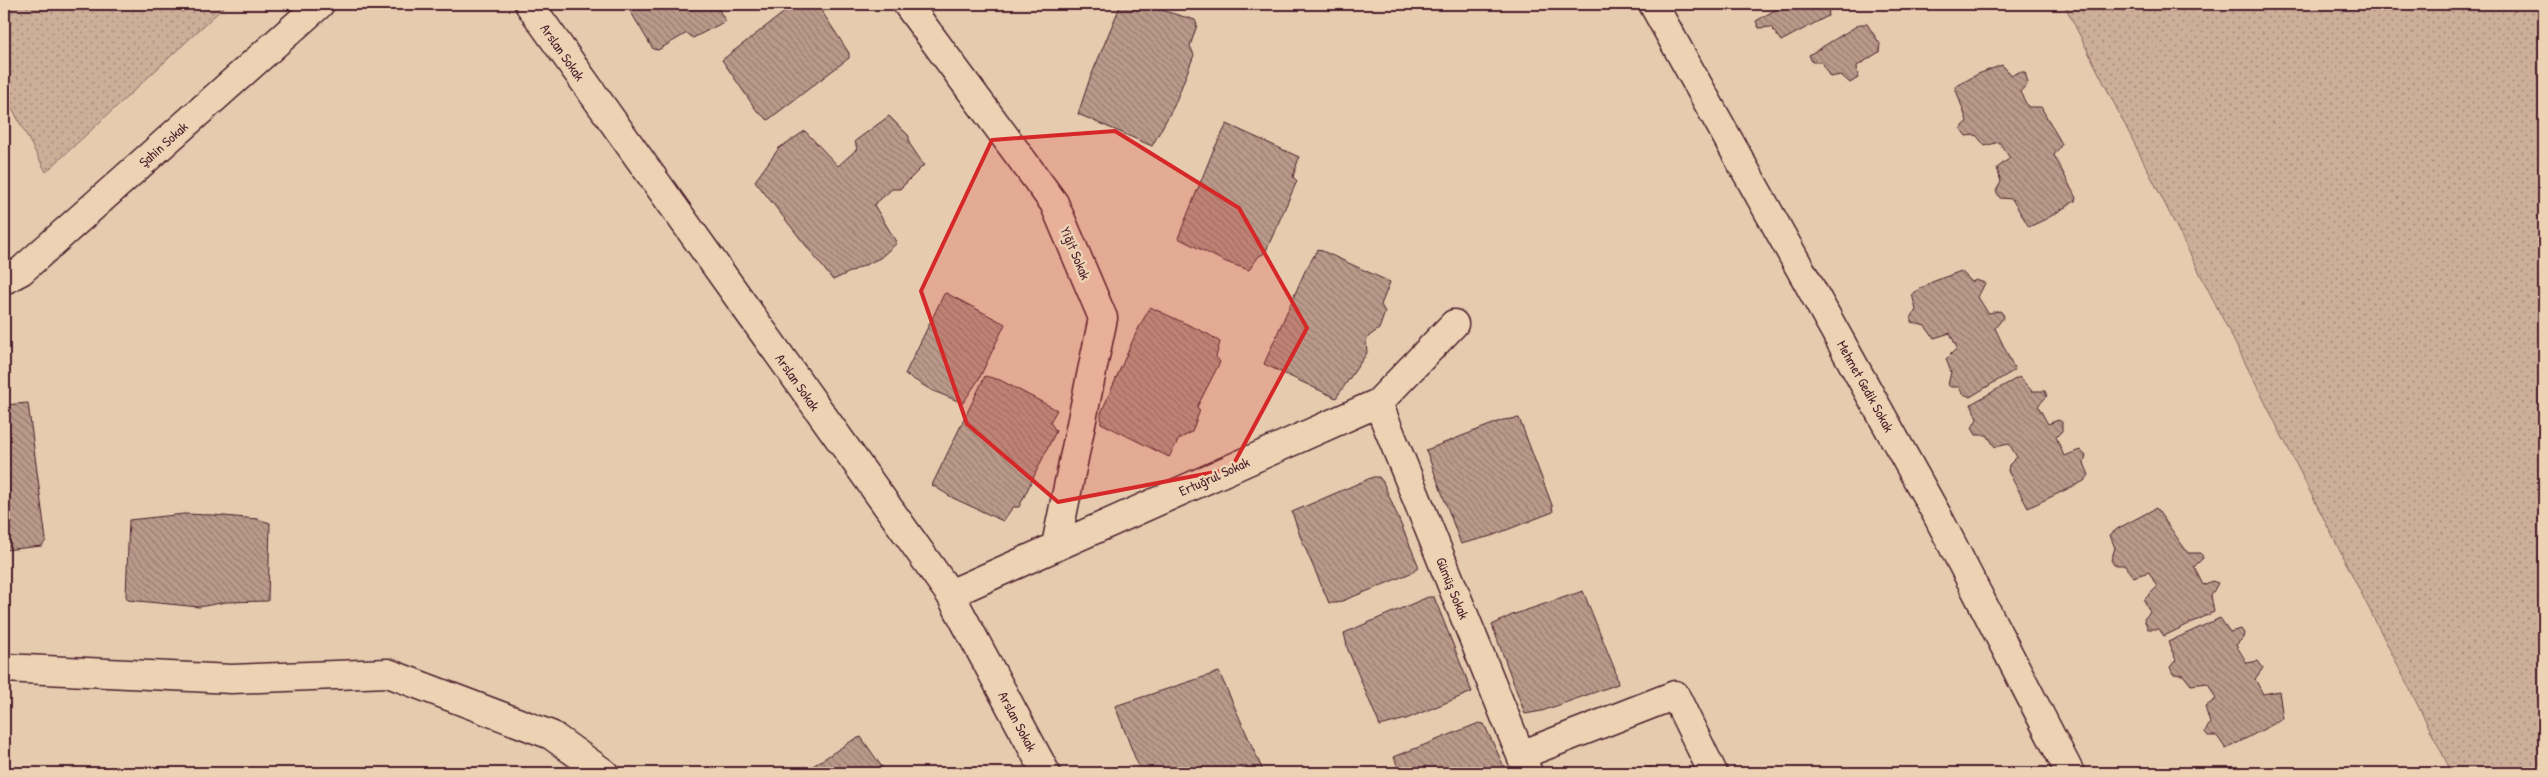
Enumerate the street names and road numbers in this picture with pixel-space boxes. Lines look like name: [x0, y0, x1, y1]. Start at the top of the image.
street label: Arslan Sokak: [536, 20, 590, 84]
street label: Şahin Sokak: [134, 117, 192, 171]
street label: Yiğit Sokak: [1055, 224, 1096, 283]
street label: Mehmet Gedik Sokak: [1833, 337, 1899, 435]
street label: Arslan Sokak: [771, 350, 825, 414]
street label: Ertuğrul Sokak: [1176, 452, 1253, 501]
street label: Gümüş Sokak: [1432, 554, 1474, 622]
street label: Arslan Sokak: [994, 688, 1042, 755]

